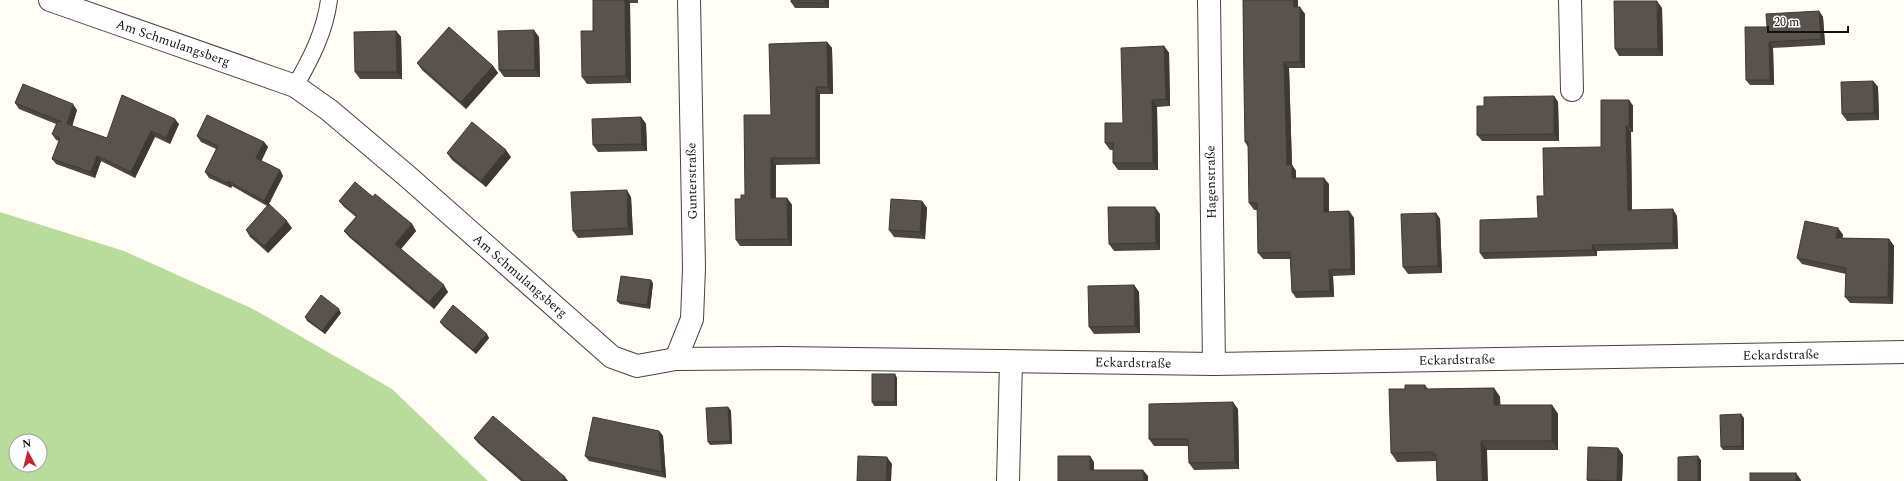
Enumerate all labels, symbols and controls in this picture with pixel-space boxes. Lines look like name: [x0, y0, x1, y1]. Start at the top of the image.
scale bar: [1768, 8, 1848, 34]
text: 20 m: [1774, 13, 1799, 32]
street label: Am Schmulangsberg: [113, 14, 233, 72]
street label: Gunterstraße: [681, 142, 703, 220]
street label: Hagenstraße: [1200, 145, 1222, 219]
street label: Am Schmulangsberg: [468, 229, 572, 323]
street label: Eckardstraße: [1743, 344, 1819, 366]
street label: Eckardstraße: [1419, 349, 1495, 371]
street label: Eckardstraße: [1095, 352, 1171, 374]
north arrow: [8, 433, 48, 473]
text: N: [21, 435, 32, 453]

